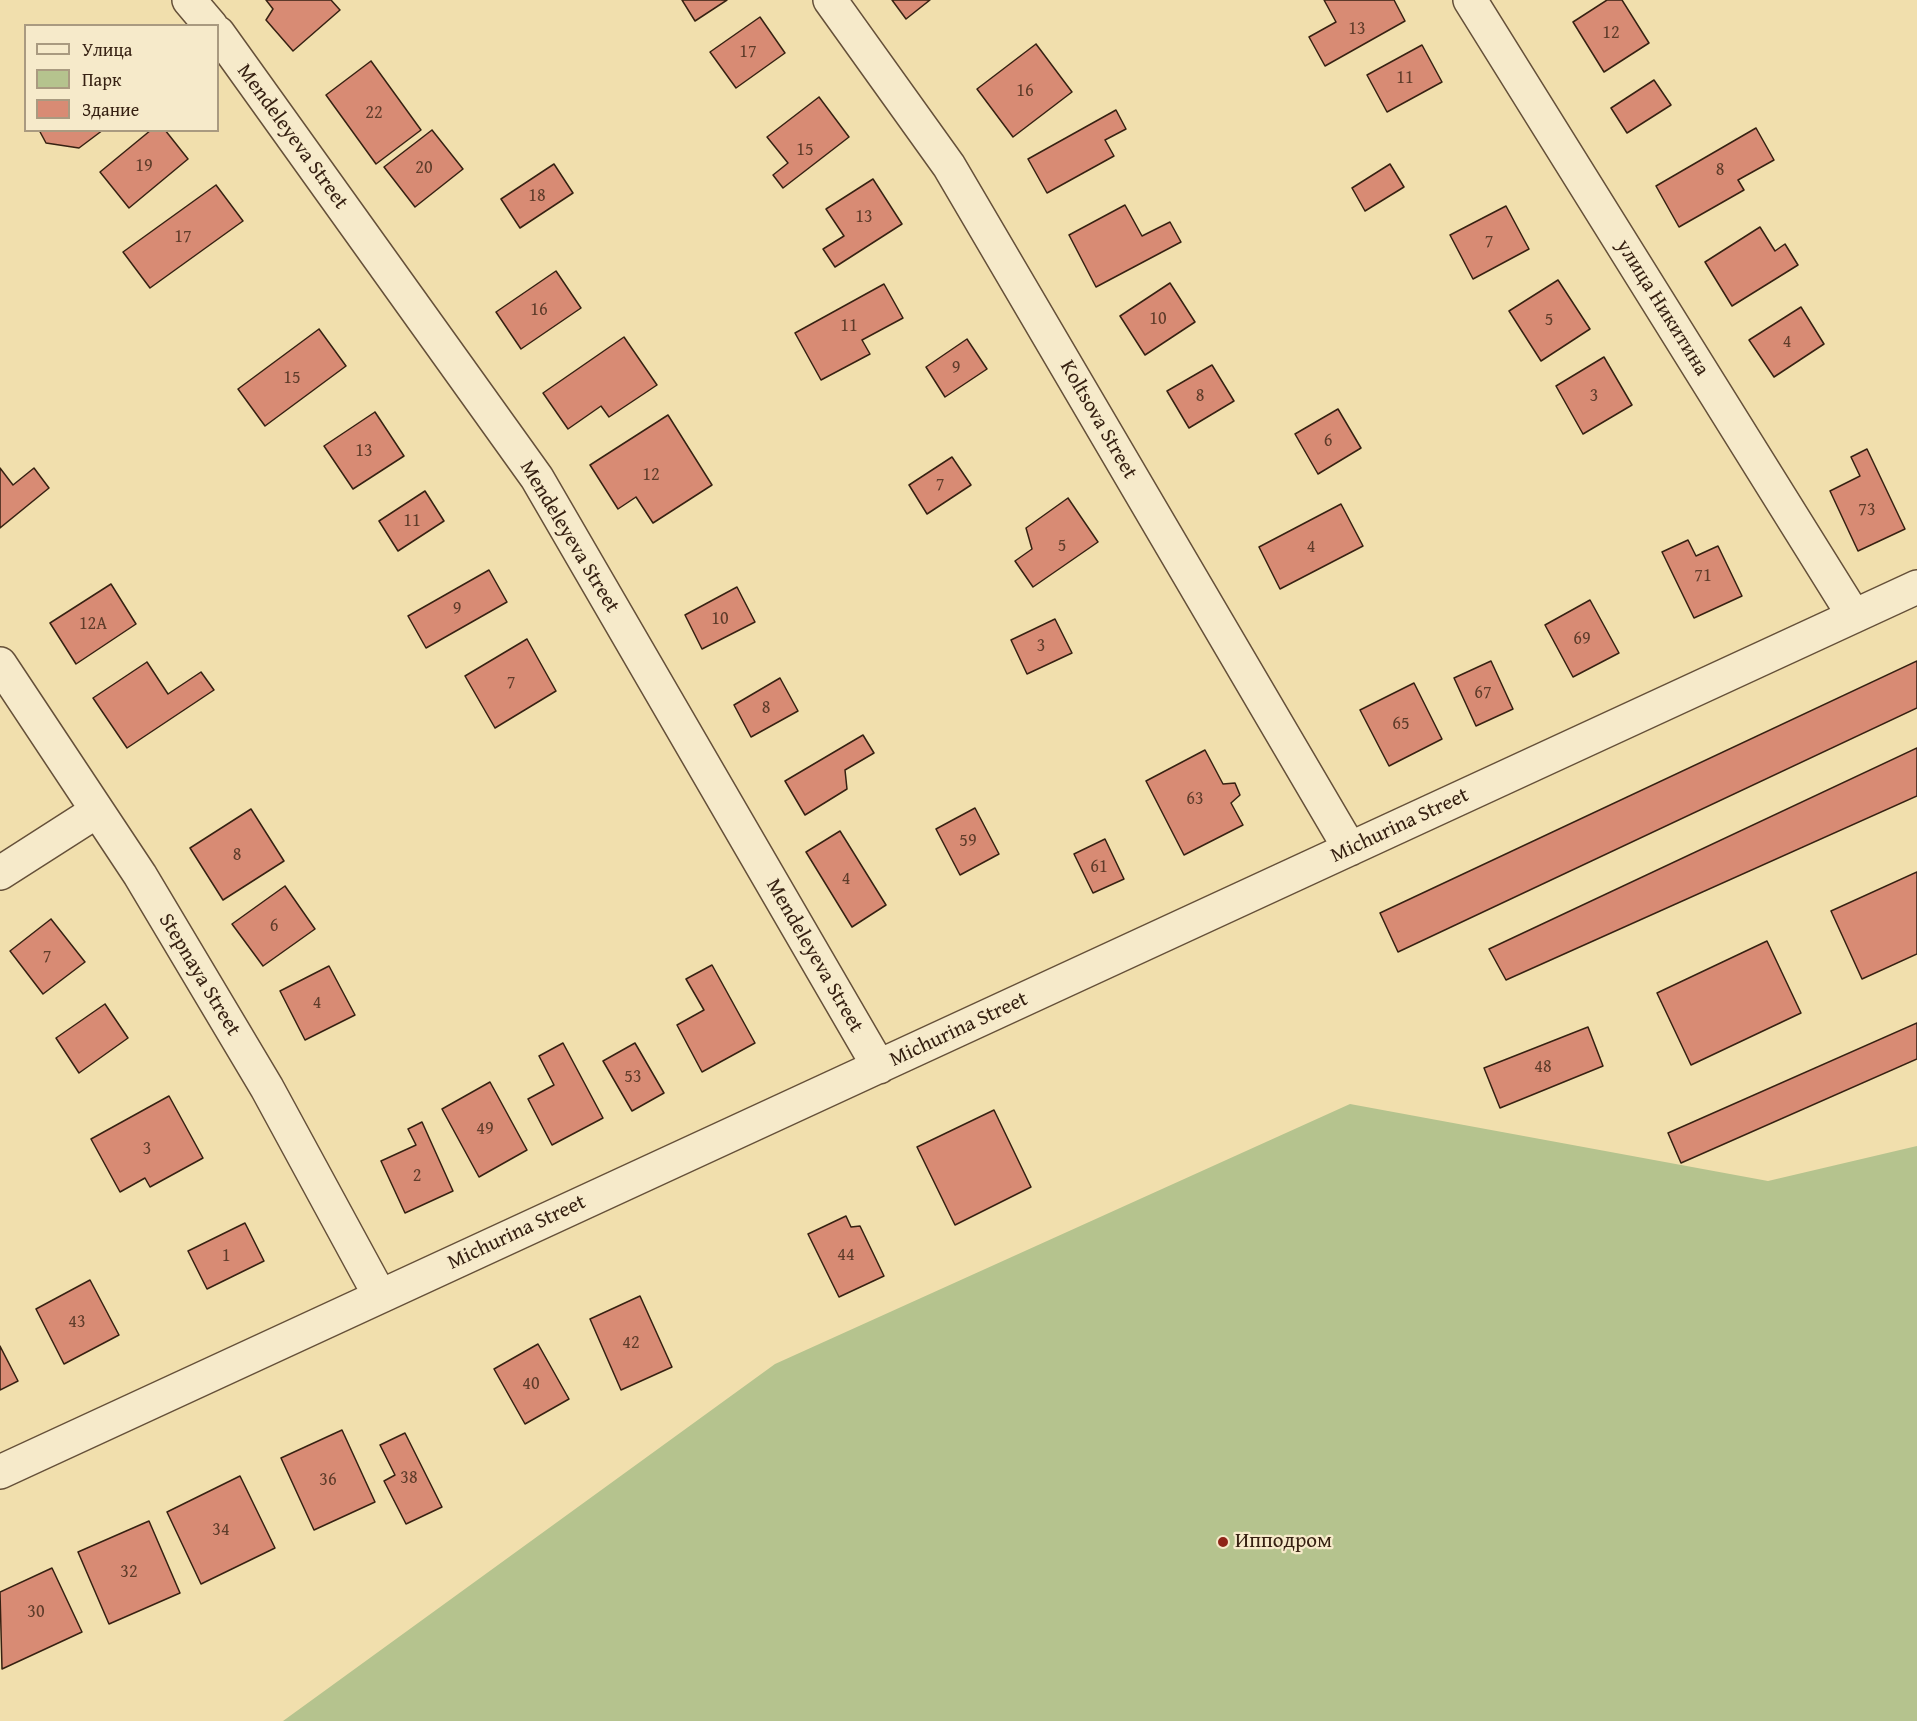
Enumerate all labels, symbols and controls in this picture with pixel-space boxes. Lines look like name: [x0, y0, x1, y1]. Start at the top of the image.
house number: 13: [1348, 18, 1366, 40]
house number: 12: [1602, 22, 1620, 44]
legend: [24, 24, 219, 132]
text: Улица: [82, 36, 132, 63]
house number: 17: [739, 41, 757, 63]
street label: Mendeleyeva Street: [231, 60, 353, 214]
text: Парк: [82, 66, 121, 93]
house number: 11: [1396, 67, 1414, 89]
house number: 16: [1016, 80, 1034, 102]
text: Здание: [82, 96, 139, 123]
house number: 22: [365, 102, 383, 124]
house number: 15: [796, 139, 814, 161]
house number: 19: [135, 155, 153, 177]
house number: 20: [415, 157, 433, 179]
house number: 8: [1716, 159, 1724, 181]
house number: 18: [528, 185, 546, 207]
house number: 13: [855, 206, 873, 228]
house number: 17: [174, 226, 192, 248]
house number: 7: [1485, 231, 1493, 253]
street label: улица Никитина: [1610, 235, 1714, 381]
house number: 16: [530, 299, 548, 321]
house number: 10: [1149, 308, 1167, 330]
house number: 5: [1545, 309, 1553, 331]
house number: 11: [840, 315, 858, 337]
house number: 4: [1783, 331, 1791, 353]
street label: Koltsova Street: [1054, 356, 1142, 484]
house number: 9: [952, 357, 960, 379]
house number: 15: [283, 367, 301, 389]
house number: 8: [1196, 385, 1204, 407]
house number: 3: [1590, 385, 1598, 407]
house number: 6: [1324, 430, 1332, 452]
house number: 13: [355, 440, 373, 462]
street label: Mendeleyeva Street: [514, 456, 624, 618]
house number: 12: [642, 464, 660, 486]
house number: 7: [936, 474, 944, 496]
house number: 73: [1858, 499, 1876, 521]
house number: 11: [403, 510, 421, 532]
house number: 5: [1058, 535, 1066, 557]
house number: 4: [1307, 536, 1315, 558]
house number: 71: [1694, 565, 1712, 587]
house number: 9: [453, 598, 461, 620]
house number: 10: [711, 608, 729, 630]
house number: 12А: [79, 613, 107, 635]
house number: 69: [1573, 628, 1591, 650]
house number: 3: [1037, 635, 1045, 657]
house number: 7: [507, 672, 515, 694]
house number: 67: [1474, 682, 1492, 704]
house number: 8: [762, 697, 770, 719]
house number: 65: [1392, 713, 1410, 735]
street label: Michurina Street: [1327, 783, 1473, 869]
house number: 63: [1186, 788, 1204, 810]
house number: 59: [959, 830, 977, 852]
house number: 8: [233, 844, 241, 866]
house number: 61: [1090, 856, 1108, 878]
house number: 4: [842, 868, 850, 890]
street label: Mendeleyeva Street: [760, 875, 868, 1037]
street label: Stepnaya Street: [153, 909, 245, 1041]
house number: 6: [270, 915, 278, 937]
house number: 7: [43, 946, 51, 968]
street label: Michurina Street: [886, 987, 1032, 1073]
house number: 4: [313, 992, 321, 1014]
house number: 48: [1534, 1056, 1552, 1078]
house number: 53: [624, 1066, 642, 1088]
house number: 49: [476, 1118, 494, 1140]
house number: 3: [143, 1138, 151, 1160]
house number: 2: [413, 1165, 421, 1187]
street label: Michurina Street: [444, 1190, 590, 1276]
house number: 44: [837, 1244, 855, 1266]
house number: 1: [222, 1245, 230, 1267]
house number: 43: [68, 1311, 86, 1333]
house number: 42: [622, 1332, 640, 1354]
house number: 40: [522, 1373, 540, 1395]
house number: 38: [400, 1467, 418, 1489]
house number: 36: [319, 1469, 337, 1491]
house number: 34: [212, 1519, 230, 1541]
place label: Ипподром: [1235, 1529, 1332, 1555]
marker: Ипподром: [1216, 1535, 1230, 1549]
house number: 32: [120, 1561, 138, 1583]
house number: 30: [27, 1601, 45, 1623]

